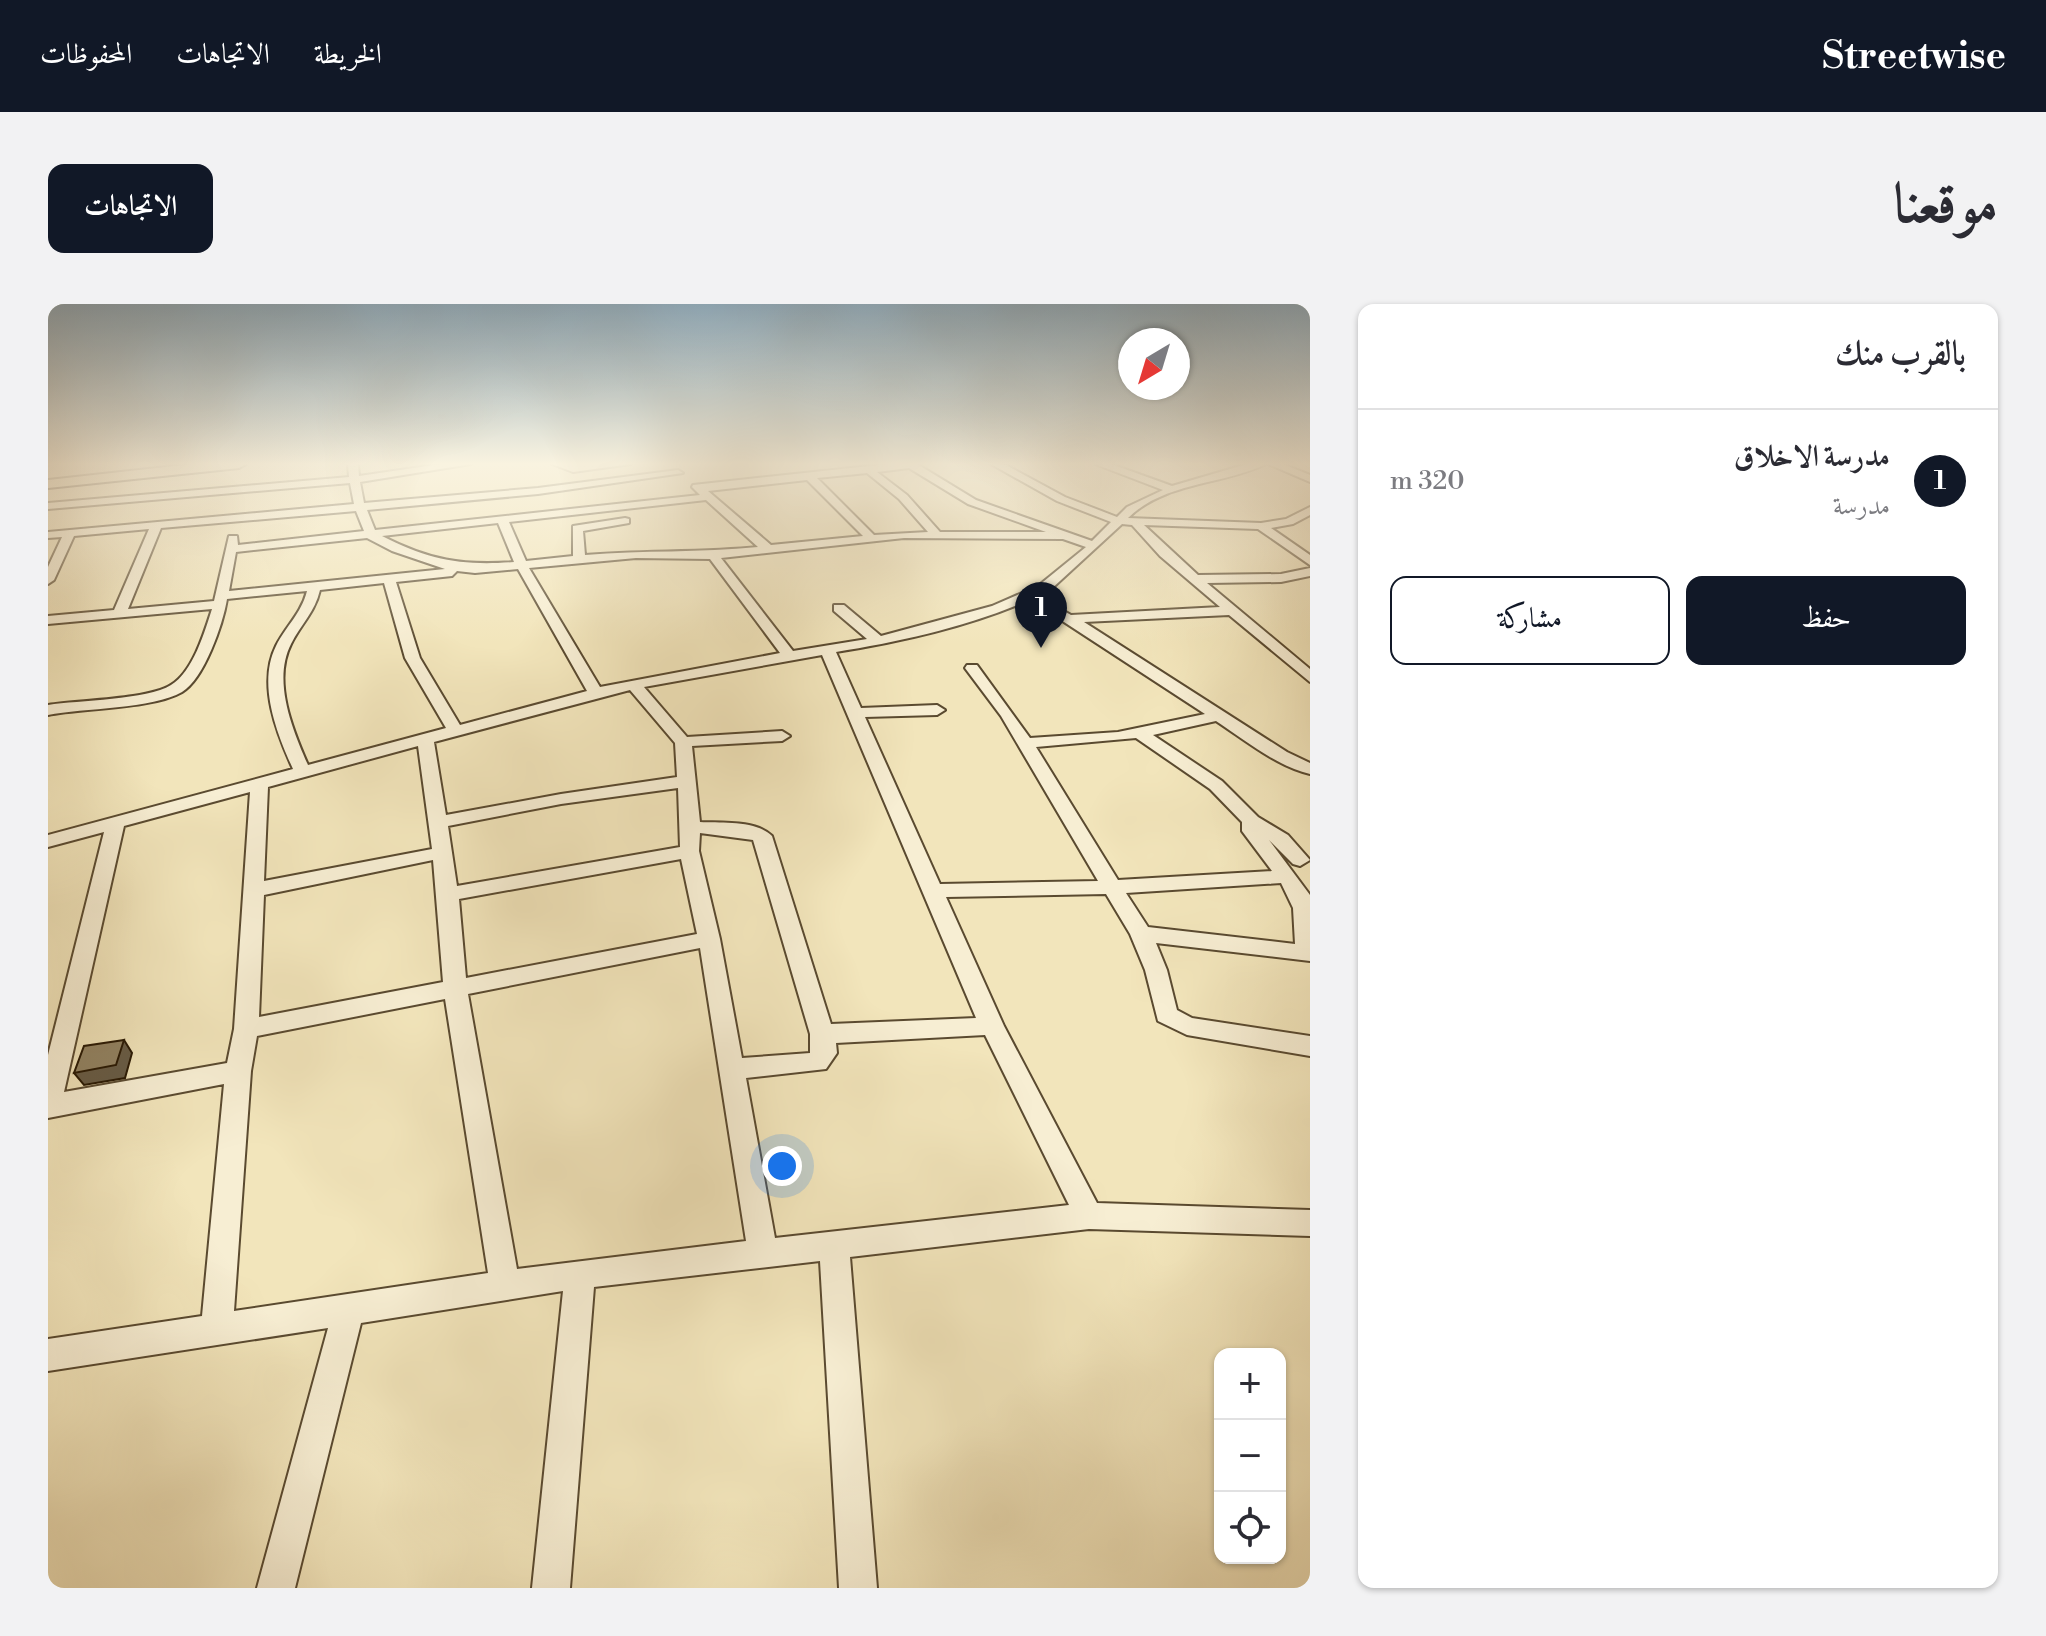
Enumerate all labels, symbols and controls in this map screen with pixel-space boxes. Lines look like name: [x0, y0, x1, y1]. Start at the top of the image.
text: Streetwise: [1822, 33, 2006, 80]
text: المحفوظات: [40, 37, 132, 72]
text: الاتجاهات: [176, 37, 270, 72]
text: الخريطة: [314, 37, 382, 72]
button: الاتجاهات: [48, 164, 213, 253]
text: موقعنا: [1893, 170, 1998, 240]
north arrow: [1118, 328, 1190, 400]
text: بالقرب منك: [1835, 333, 1966, 375]
text: مدرسة الاخلاق: [1734, 438, 1890, 476]
text: 320 m: [1390, 465, 1465, 497]
text: 1: [1934, 465, 1946, 497]
text: مدرسة: [1833, 490, 1890, 522]
button: مشاركة: [1390, 576, 1670, 665]
button: حفظ: [1686, 576, 1966, 665]
pin: 1: [1015, 582, 1067, 648]
your location: [762, 1146, 802, 1186]
map controls: [1214, 1348, 1286, 1564]
button: +: [1214, 1348, 1286, 1420]
button: −: [1214, 1420, 1286, 1492]
button: locate: [1214, 1492, 1286, 1564]

